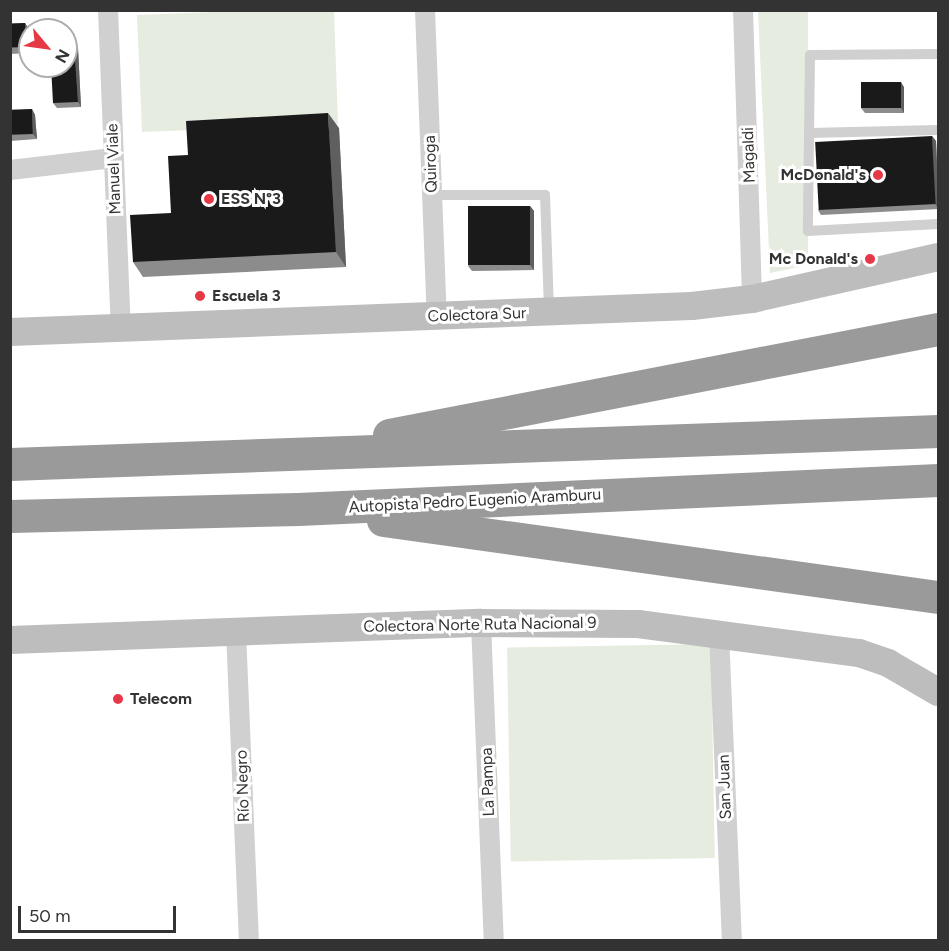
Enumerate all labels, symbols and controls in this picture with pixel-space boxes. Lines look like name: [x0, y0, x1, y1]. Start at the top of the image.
north arrow: [18, 18, 78, 78]
text: N: [51, 46, 74, 66]
street label: Manuel Viale: [103, 123, 125, 215]
street label: Magaldi: [738, 127, 760, 183]
street label: Quiroga: [420, 135, 442, 193]
place label: McDonald's: [781, 165, 866, 185]
marker: McDonald's: [871, 168, 885, 182]
place label: ESS N°3: [221, 189, 281, 209]
marker: ESS N°3: [202, 192, 216, 206]
place label: Mc Donald's: [769, 249, 858, 269]
marker: Mc Donald's: [863, 252, 877, 266]
place label: Escuela 3: [212, 286, 281, 306]
marker: Escuela 3: [193, 289, 207, 303]
street label: Colectora Sur: [427, 304, 527, 326]
street label: Autopista Pedro Eugenio Aramburu: [348, 485, 602, 517]
street label: Colectora Norte Ruta Nacional 9: [363, 613, 597, 637]
place label: Telecom: [130, 689, 192, 709]
marker: Telecom: [111, 692, 125, 706]
street label: La Pampa: [477, 747, 499, 817]
street label: Río Negro: [232, 750, 254, 822]
street label: San Juan: [714, 754, 736, 820]
scale bar: [21, 894, 178, 932]
text: 50 m: [29, 905, 71, 927]

